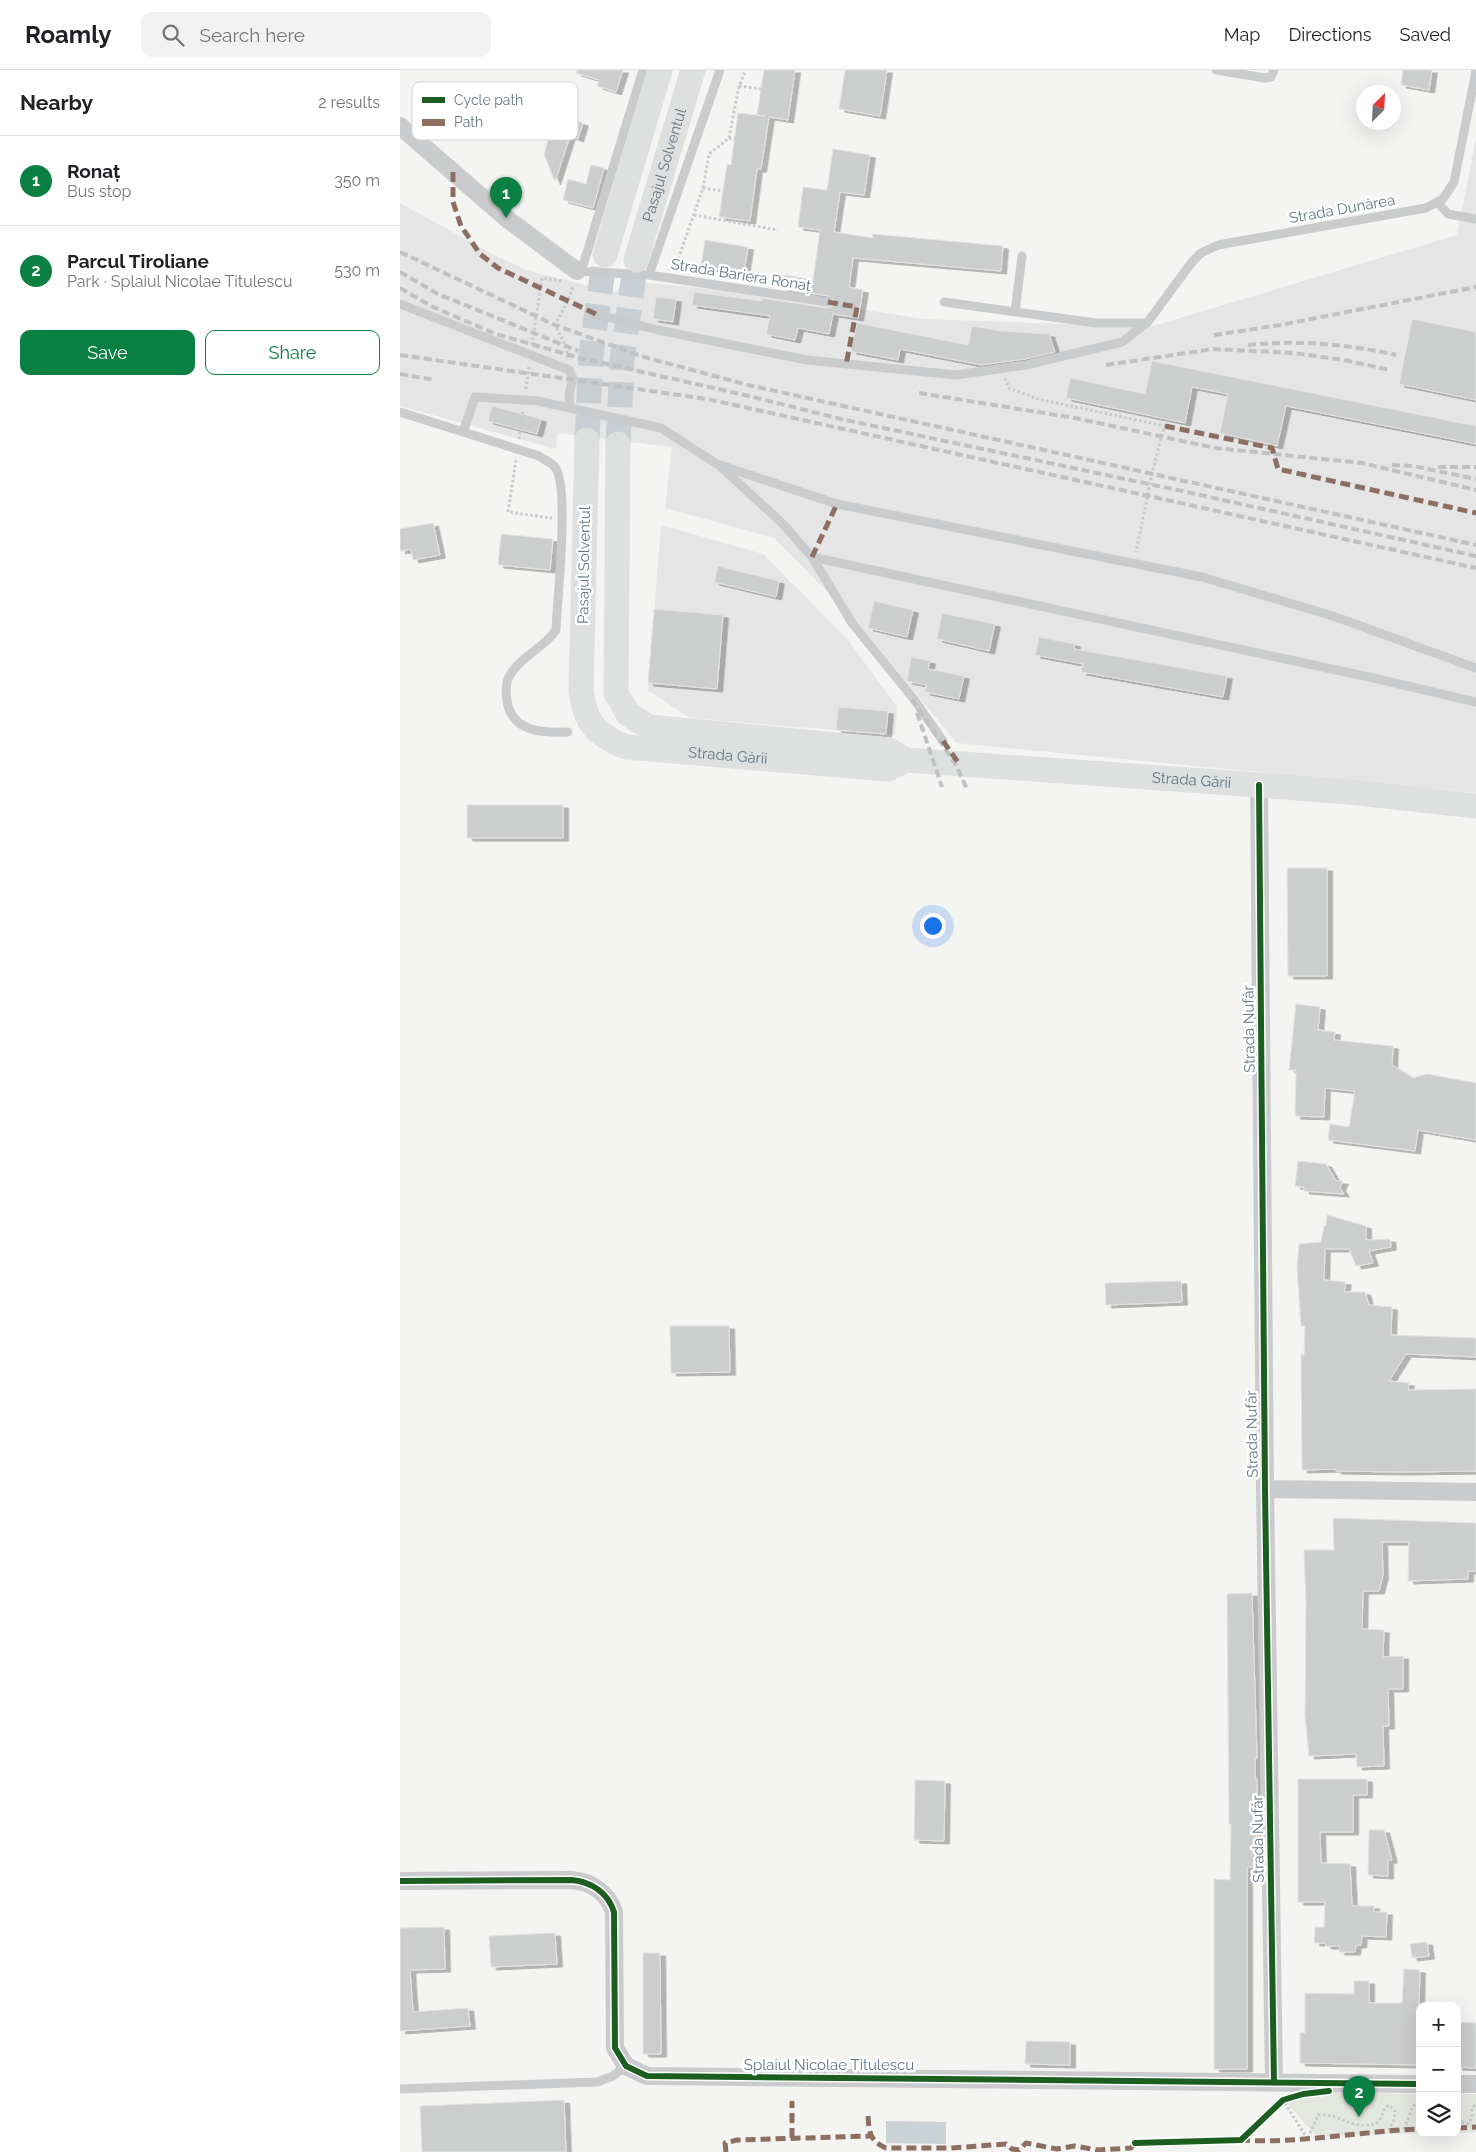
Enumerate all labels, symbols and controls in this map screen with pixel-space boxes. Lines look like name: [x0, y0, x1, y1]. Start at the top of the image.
search box: [141, 12, 491, 57]
text: Roamly: [25, 20, 111, 49]
icon: search: [159, 21, 187, 49]
text: Search here: [199, 24, 305, 46]
text: Map: [1224, 24, 1260, 45]
text: Directions: [1288, 24, 1372, 45]
text: Saved: [1400, 24, 1451, 45]
legend: [412, 82, 578, 140]
north arrow: [1356, 85, 1401, 130]
text: Nearby: [20, 90, 93, 115]
text: Cycle path: [454, 92, 523, 108]
text: 2 results: [318, 93, 380, 112]
street label: Pasajul Solventul: [639, 105, 690, 224]
text: Path: [454, 114, 483, 130]
text: Ronaț: [67, 160, 120, 182]
text: 1: [32, 171, 40, 190]
text: 350 m: [334, 171, 380, 190]
pin: 1: [490, 177, 522, 218]
text: Bus stop: [67, 182, 131, 201]
street label: Strada Dunărea: [1288, 191, 1396, 227]
text: Parcul Tiroliane: [67, 250, 209, 272]
street label: Strada Bariera Ronaț: [670, 255, 812, 295]
text: 2: [31, 261, 41, 280]
text: 530 m: [334, 261, 380, 280]
text: Park · Splaiul Nicolae Titulescu: [67, 272, 292, 291]
button: Save: [20, 330, 195, 375]
button: Share: [205, 330, 380, 375]
street label: Pasajul Solventul: [574, 505, 594, 624]
street label: Strada Gării: [687, 743, 768, 768]
street label: Strada Gării: [1151, 768, 1232, 792]
your location: [920, 913, 946, 939]
street label: Strada Nufăr: [1239, 984, 1259, 1073]
street label: Strada Nufăr: [1242, 1389, 1262, 1478]
street label: Strada Nufăr: [1248, 1794, 1268, 1883]
map controls: [1416, 2002, 1461, 2137]
button: +: [1416, 2002, 1461, 2047]
button: −: [1416, 2047, 1461, 2092]
street label: Splaiul Nicolae Titulescu: [744, 2056, 914, 2074]
pin: 2: [1343, 2076, 1375, 2117]
button: layers: [1416, 2092, 1461, 2137]

